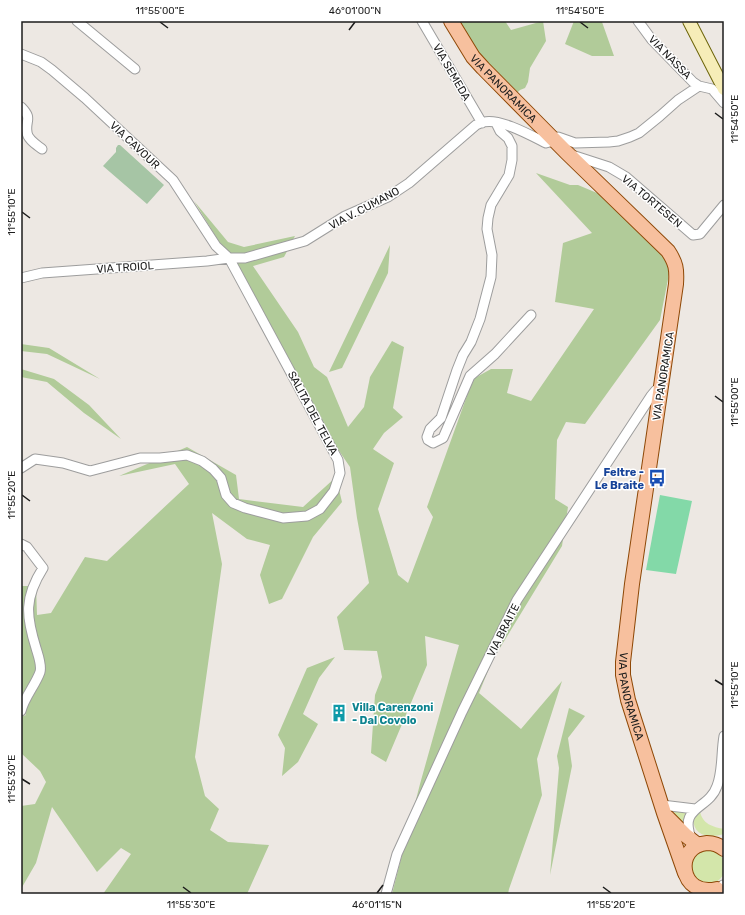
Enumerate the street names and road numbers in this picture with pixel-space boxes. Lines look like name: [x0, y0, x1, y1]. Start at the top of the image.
street label: VIA NASSA: [646, 33, 694, 82]
street label: VIA SEMEDA: [430, 41, 473, 104]
street label: VIA PANORAMICA: [467, 52, 540, 126]
street label: VIA CAVOUR: [107, 119, 162, 172]
street label: VIA TORTESEN: [619, 172, 684, 230]
street label: VIA V. CUMANO: [327, 184, 402, 232]
street label: VIA TROIOL: [96, 259, 154, 276]
street label: VIA PANORAMICA: [650, 330, 677, 422]
street label: SALITA DEL TELVA: [285, 369, 341, 458]
street label: VIA BRAITE: [484, 601, 523, 659]
street label: VIA PANORAMICA: [616, 651, 647, 742]

